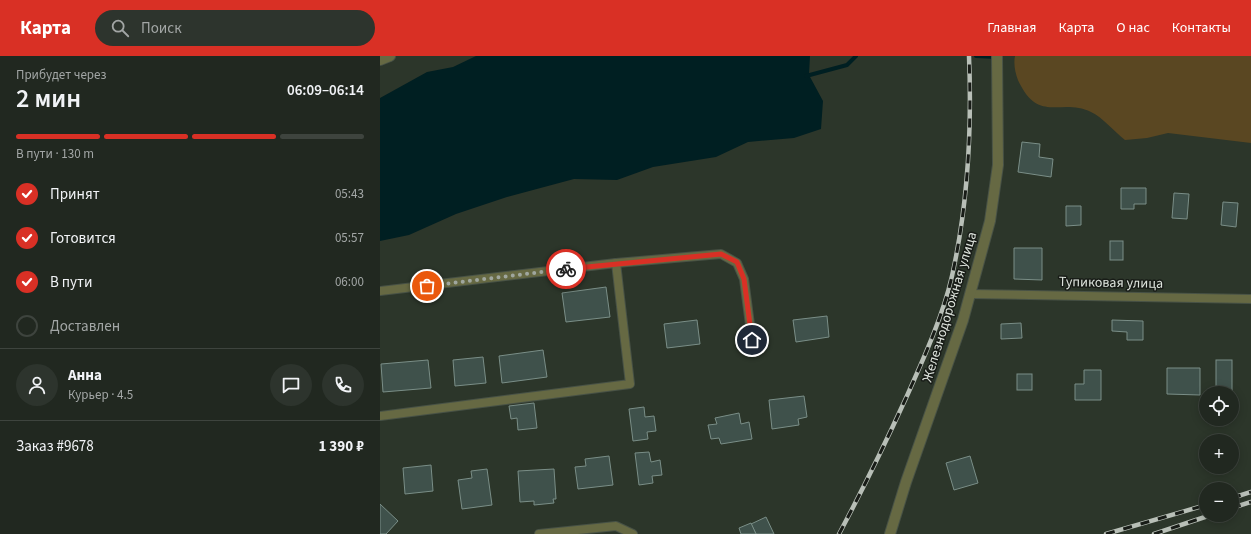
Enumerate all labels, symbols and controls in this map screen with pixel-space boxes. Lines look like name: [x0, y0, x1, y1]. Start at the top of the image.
search box: [95, 10, 375, 46]
text: Карта: [20, 15, 71, 42]
icon: search: [109, 17, 131, 39]
text: Поиск: [141, 18, 182, 39]
text: Главная: [987, 18, 1036, 38]
text: Карта: [1058, 18, 1094, 38]
text: О нас: [1116, 18, 1150, 38]
text: Контакты: [1172, 18, 1231, 38]
text: Прибудет через: [16, 66, 106, 84]
text: 2 мин: [16, 80, 81, 117]
text: 06:09–06:14: [287, 80, 364, 101]
text: В пути · 130 m: [16, 145, 94, 163]
icon: check: [16, 183, 38, 205]
text: Принят: [50, 184, 100, 205]
text: 05:43: [335, 185, 364, 203]
icon: check: [16, 227, 38, 249]
text: Готовится: [50, 228, 116, 249]
text: 05:57: [335, 229, 364, 247]
street label: Железнодорожная улица: [918, 229, 982, 385]
courier: [546, 249, 586, 289]
icon: bike: [555, 258, 577, 280]
pin: [410, 269, 444, 303]
icon: check: [16, 271, 38, 293]
text: В пути: [50, 272, 93, 293]
street label: Тупиковая улица: [1059, 272, 1163, 294]
text: 06:00: [335, 273, 364, 291]
icon: bag: [416, 275, 438, 297]
text: Доставлен: [50, 316, 120, 337]
pin: [735, 323, 769, 357]
icon: home: [741, 329, 763, 351]
button: person: [16, 364, 58, 406]
button: chat: [270, 364, 312, 406]
button: phone: [322, 364, 364, 406]
text: Анна: [68, 365, 102, 386]
text: Курьер · 4.5: [68, 386, 133, 404]
map controls: [1199, 386, 1239, 522]
button: locate: [1199, 386, 1239, 426]
button: +: [1199, 434, 1239, 474]
text: Заказ #9678: [16, 436, 94, 457]
text: 1 390 ₽: [318, 436, 364, 457]
button: −: [1199, 482, 1239, 522]

